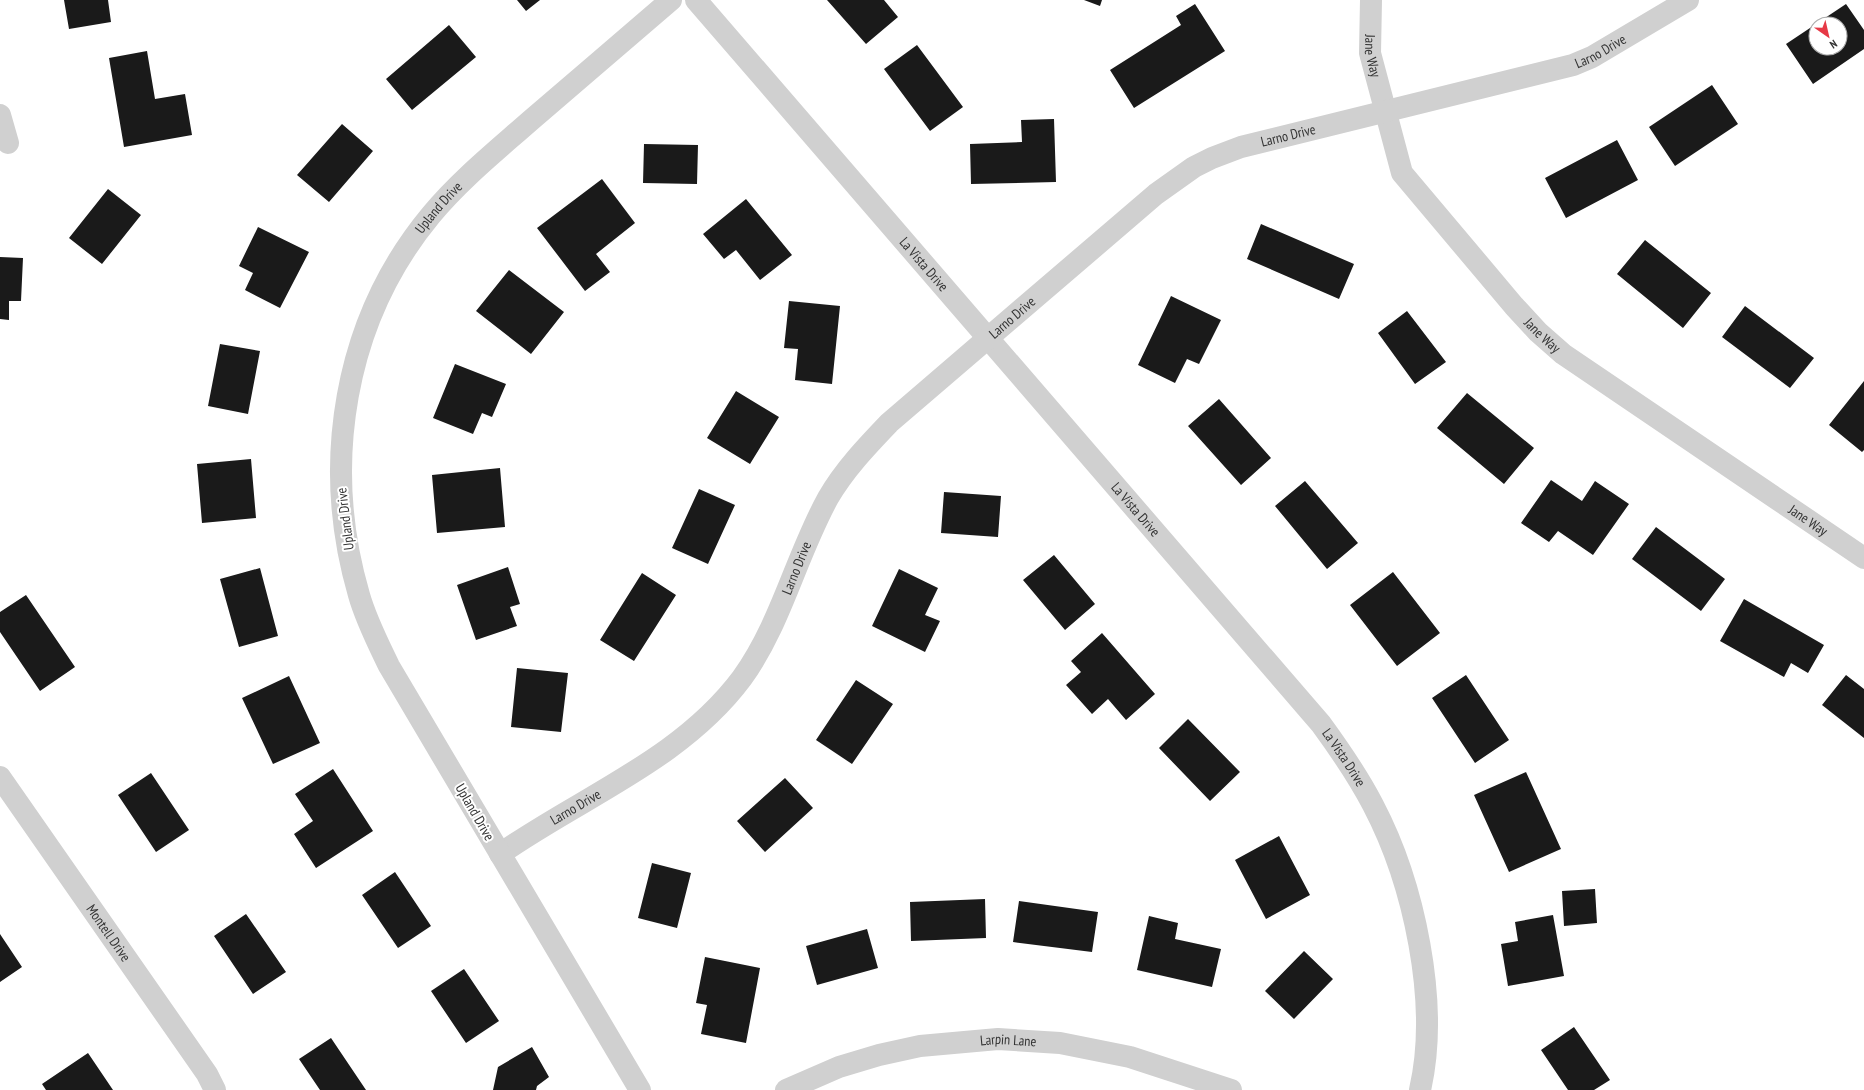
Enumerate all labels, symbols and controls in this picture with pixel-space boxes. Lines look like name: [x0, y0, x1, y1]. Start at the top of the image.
north arrow: [1808, 16, 1848, 56]
street label: Larno Drive: [1572, 30, 1629, 72]
street label: Jane Way: [1361, 33, 1385, 80]
text: N: [1827, 37, 1840, 52]
street label: Larno Drive: [1259, 120, 1318, 151]
street label: Upland Drive: [411, 178, 466, 237]
street label: La Vista Drive: [896, 233, 953, 295]
street label: Larno Drive: [985, 292, 1039, 342]
street label: Jane Way: [1520, 313, 1565, 357]
street label: La Vista Drive: [1107, 479, 1164, 540]
street label: Upland Drive: [332, 486, 358, 551]
street label: Jane Way: [1784, 500, 1832, 540]
street label: Larno Drive: [777, 539, 815, 597]
street label: La Vista Drive: [1318, 725, 1370, 790]
street label: Upland Drive: [451, 780, 499, 844]
street label: Larno Drive: [547, 785, 604, 829]
street label: Montell Drive: [82, 901, 135, 965]
street label: Larpin Lane: [979, 1030, 1037, 1050]

